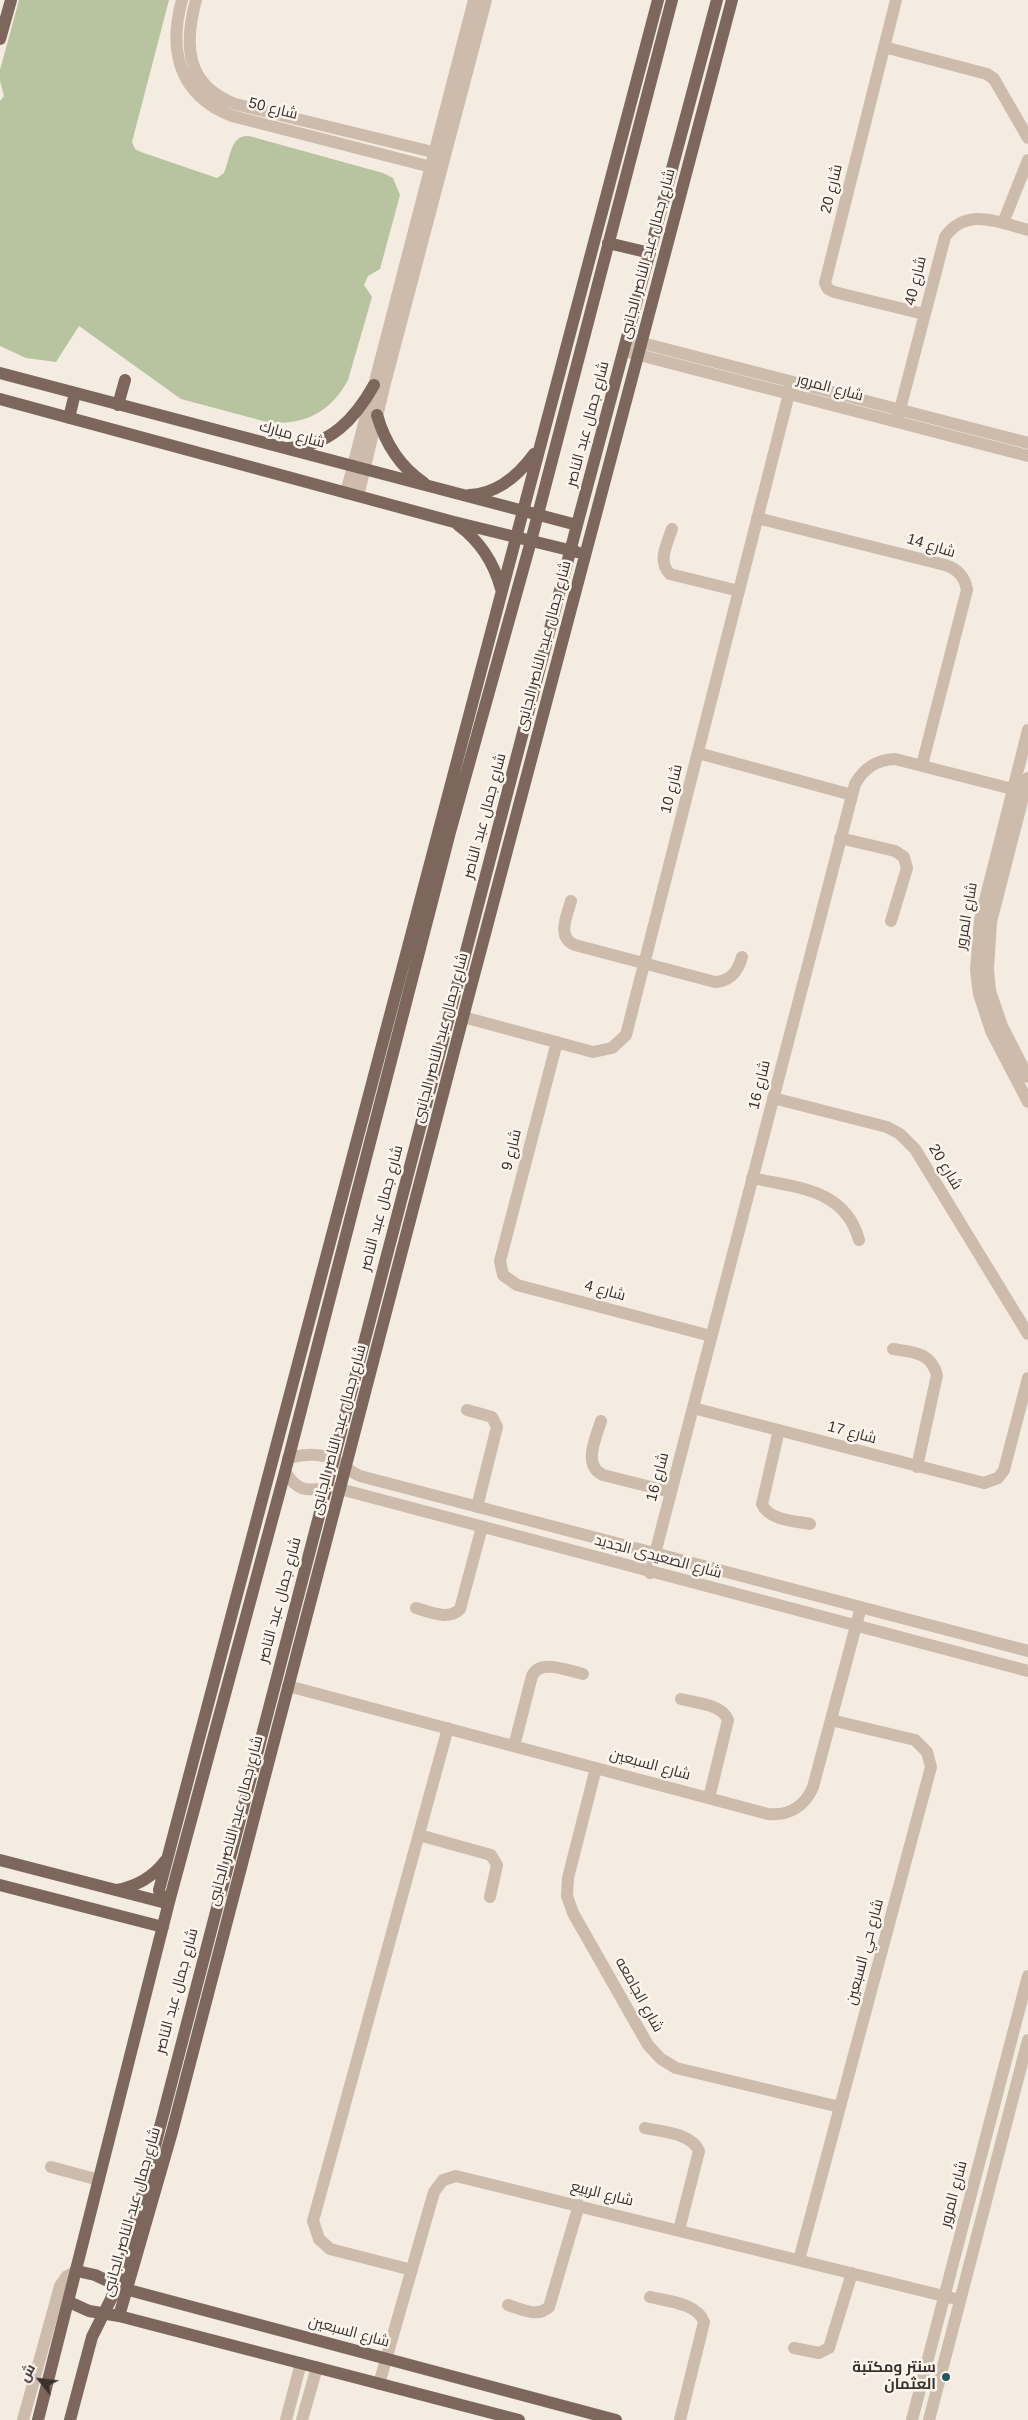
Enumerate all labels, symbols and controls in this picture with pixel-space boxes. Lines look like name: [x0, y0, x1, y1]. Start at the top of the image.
street label: شارع 50: [247, 94, 299, 124]
street label: شارع 20: [817, 163, 847, 215]
street label: شارع جمال عبد الناصر الجانبى: [617, 167, 679, 341]
street label: شارع 40: [901, 255, 931, 307]
street label: شارع جمال عبد الناصر: [563, 359, 613, 489]
street label: شارع المرور: [795, 370, 865, 406]
street label: شارع مبارك: [257, 418, 327, 452]
street label: شارع 14: [905, 530, 957, 562]
street label: شارع جمال عبد الناصر الجانبى: [513, 559, 575, 733]
street label: شارع جمال عبد الناصر: [460, 751, 510, 881]
street label: شارع 10: [657, 763, 687, 815]
street label: شارع المرور: [952, 881, 982, 951]
street label: شارع جمال عبد الناصر الجانبى: [410, 951, 472, 1125]
street label: شارع 16: [745, 1059, 775, 1111]
street label: شارع 9: [498, 1128, 526, 1172]
street label: شارع 20: [924, 1141, 966, 1193]
street label: شارع جمال عبد الناصر: [357, 1143, 407, 1273]
street label: شارع 4: [583, 1277, 627, 1305]
street label: شارع جمال عبد الناصر الجانبى: [308, 1343, 370, 1517]
street label: شارع 17: [826, 1418, 878, 1448]
street label: شارع 16: [643, 1451, 673, 1503]
street label: شارع الصعيدى الجديد: [592, 1531, 724, 1583]
street label: شارع جمال عبد الناصر: [255, 1535, 305, 1665]
street label: شارع جمال عبد الناصر الجانبى: [205, 1734, 267, 1908]
street label: شارع السبعين: [608, 1746, 692, 1784]
street label: شارع حي السبعين: [842, 1897, 888, 2007]
street label: شارع جمال عبد الناصر: [152, 1926, 202, 2056]
street label: شارع الجامعه: [611, 1954, 667, 2036]
street label: شارع جمال عبد الناصر الجانبى: [99, 2125, 165, 2299]
street label: شارع المرور: [936, 2159, 972, 2229]
street label: شارع الربيع: [569, 2178, 635, 2210]
street label: شارع السبعين: [307, 2313, 391, 2351]
north arrow: [15, 2355, 65, 2405]
place label: سنتر ومكتبة العثمان: [852, 2359, 936, 2394]
text: ش: [16, 2361, 38, 2384]
marker: سنتر ومكتبة العثمان: [940, 2371, 952, 2383]

